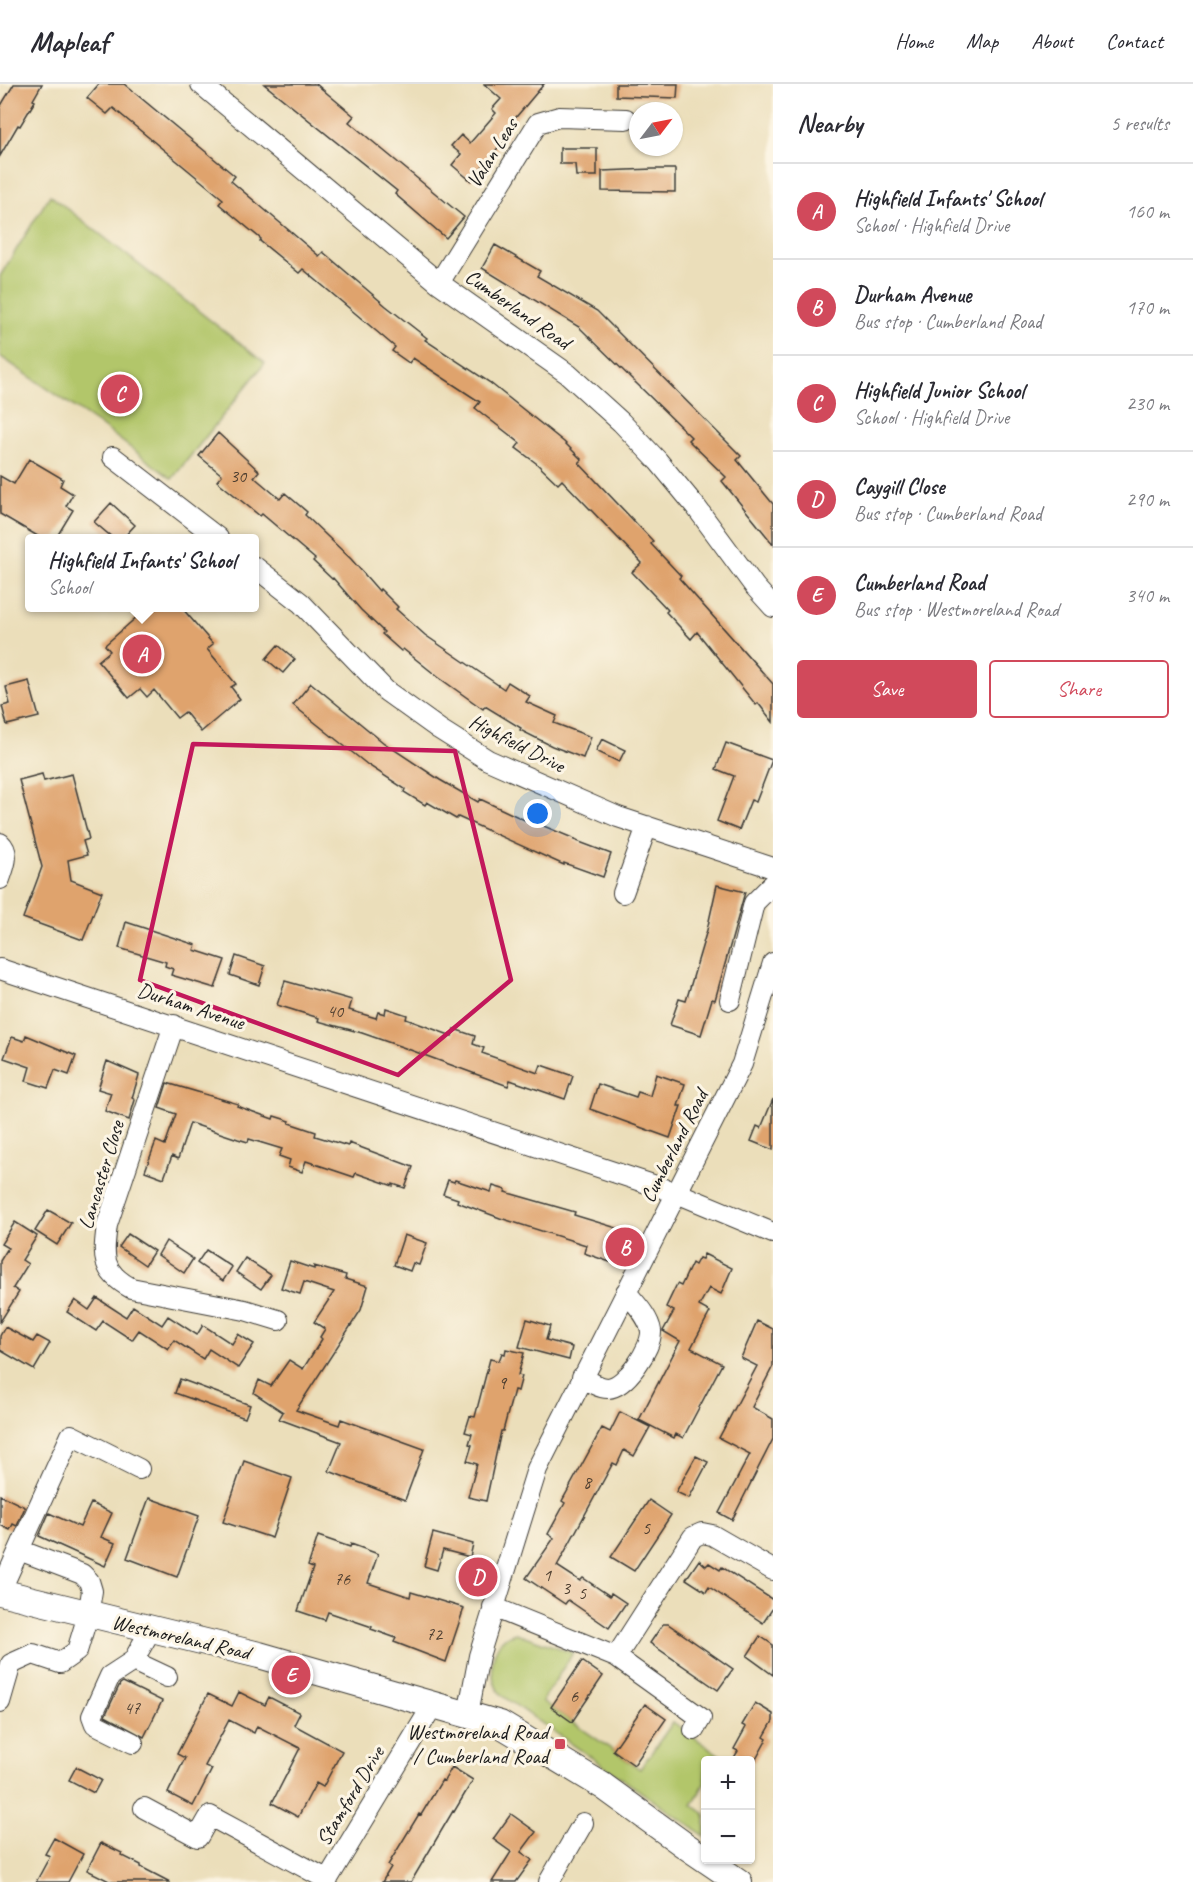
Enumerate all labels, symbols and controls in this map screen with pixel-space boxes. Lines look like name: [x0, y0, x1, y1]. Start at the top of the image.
text: Mapleaf: [30, 24, 108, 59]
text: Home: [895, 28, 933, 54]
text: Map: [966, 28, 998, 54]
text: About: [1031, 28, 1073, 54]
text: Contact: [1106, 28, 1163, 54]
north arrow: [629, 102, 683, 156]
text: Nearby: [797, 107, 862, 140]
text: 5 results: [1110, 111, 1169, 136]
street label: Valan Leas: [461, 112, 524, 193]
text: Highfield Infants' School: [854, 185, 1042, 213]
text: A: [811, 199, 822, 224]
text: 160 m: [1126, 199, 1169, 224]
text: School · Highfield Drive: [854, 213, 1009, 238]
street label: Cumberland Road: [460, 263, 579, 357]
text: Durham Avenue: [854, 281, 971, 309]
text: B: [811, 295, 822, 320]
text: 170 m: [1126, 295, 1169, 320]
text: Bus stop · Cumberland Road: [854, 309, 1042, 334]
pin: C: [100, 372, 140, 416]
text: Highfield Junior School: [854, 377, 1024, 405]
text: C: [812, 391, 821, 416]
text: 230 m: [1126, 391, 1169, 416]
text: School · Highfield Drive: [854, 405, 1009, 430]
house number: 30: [230, 465, 248, 487]
text: Caygill Close: [854, 473, 944, 501]
text: D: [811, 487, 822, 512]
text: 290 m: [1126, 487, 1169, 512]
text: Bus stop · Cumberland Road: [854, 501, 1042, 526]
popup: [25, 534, 259, 612]
text: Highfield Infants' School: [48, 547, 236, 575]
text: Cumberland Road: [854, 569, 985, 597]
text: School: [48, 575, 91, 600]
text: E: [811, 583, 822, 608]
text: 340 m: [1126, 583, 1169, 608]
text: Bus stop · Westmoreland Road: [854, 597, 1059, 622]
pin: A: [122, 632, 162, 676]
button: Save: [797, 660, 977, 718]
button: Share: [989, 660, 1169, 718]
street label: Highfield Drive: [465, 708, 571, 779]
your location: [523, 799, 552, 828]
street label: Durham Avenue: [134, 977, 249, 1036]
house number: 40: [327, 1000, 345, 1022]
street label: Cumberland Road: [635, 1082, 715, 1207]
street label: Lancaster Close: [72, 1117, 130, 1232]
pin: B: [606, 1224, 644, 1270]
house number: 9: [498, 1372, 508, 1394]
house number: 8: [583, 1471, 593, 1493]
house number: 5: [642, 1517, 651, 1539]
pin: D: [458, 1554, 498, 1600]
house number: 1: [543, 1564, 552, 1586]
house number: 76: [334, 1568, 351, 1590]
house number: 3: [562, 1577, 572, 1599]
house number: 5: [578, 1582, 587, 1604]
street label: Westmoreland Road: [110, 1609, 256, 1666]
house number: 72: [426, 1623, 444, 1645]
pin: E: [272, 1652, 310, 1698]
house number: 6: [570, 1685, 579, 1707]
house number: 47: [124, 1697, 141, 1719]
place label: Westmoreland Road / Cumberland Road: [407, 1719, 552, 1769]
marker: Westmoreland Road / Cumberland Road: [553, 1737, 567, 1751]
street label: Stamford Drive: [310, 1740, 391, 1850]
map controls: [701, 1756, 755, 1864]
button: +: [701, 1756, 755, 1810]
button: −: [701, 1810, 755, 1864]

